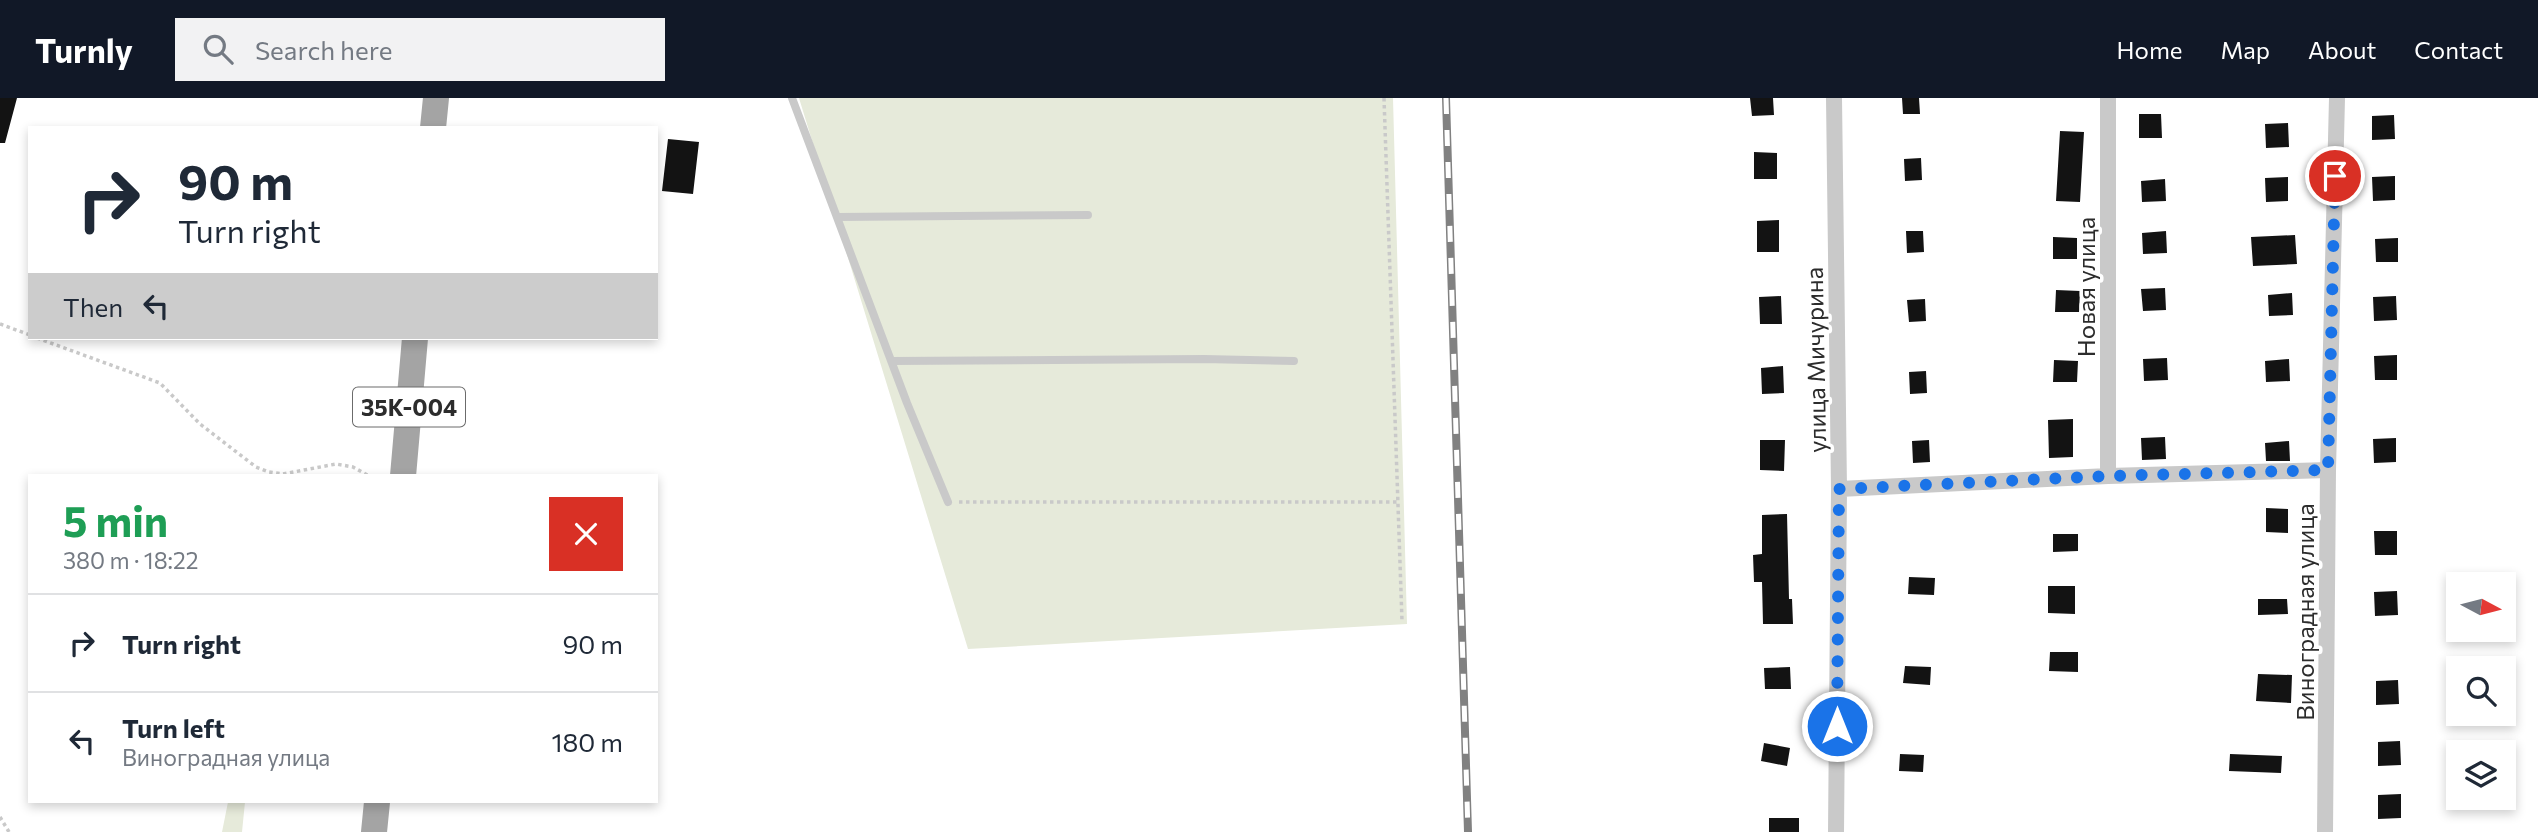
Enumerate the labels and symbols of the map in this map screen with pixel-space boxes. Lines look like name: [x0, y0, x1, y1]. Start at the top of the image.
pin: [2305, 146, 2365, 206]
street label: Новая улица: [2071, 217, 2100, 357]
street label: улица Мичурина: [1799, 267, 1831, 453]
road number: 35К-004: [353, 388, 465, 426]
street label: Виноградная улица: [2290, 503, 2319, 721]
north arrow: [2446, 572, 2516, 642]
position arrow: [1800, 689, 1874, 763]

